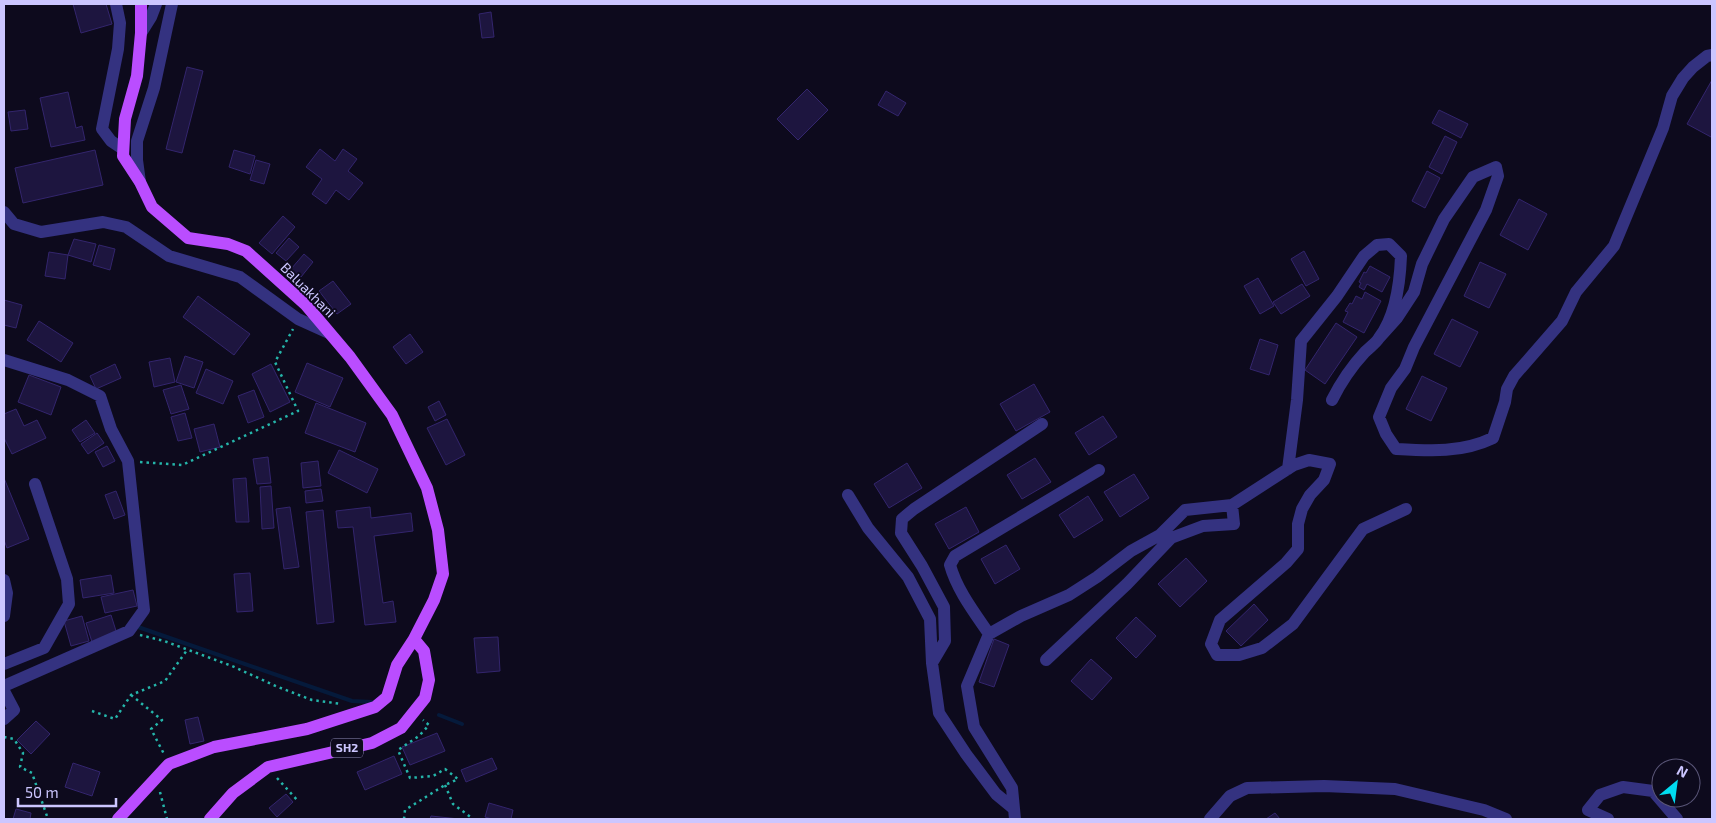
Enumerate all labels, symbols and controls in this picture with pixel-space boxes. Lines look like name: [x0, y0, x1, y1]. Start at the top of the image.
street label: Baluakhani: [277, 259, 339, 321]
road number: SH2: [331, 738, 363, 758]
north arrow: [1651, 758, 1701, 808]
text: N: [1674, 761, 1691, 781]
scale bar: [18, 776, 115, 808]
text: 50 m: [25, 783, 59, 801]

